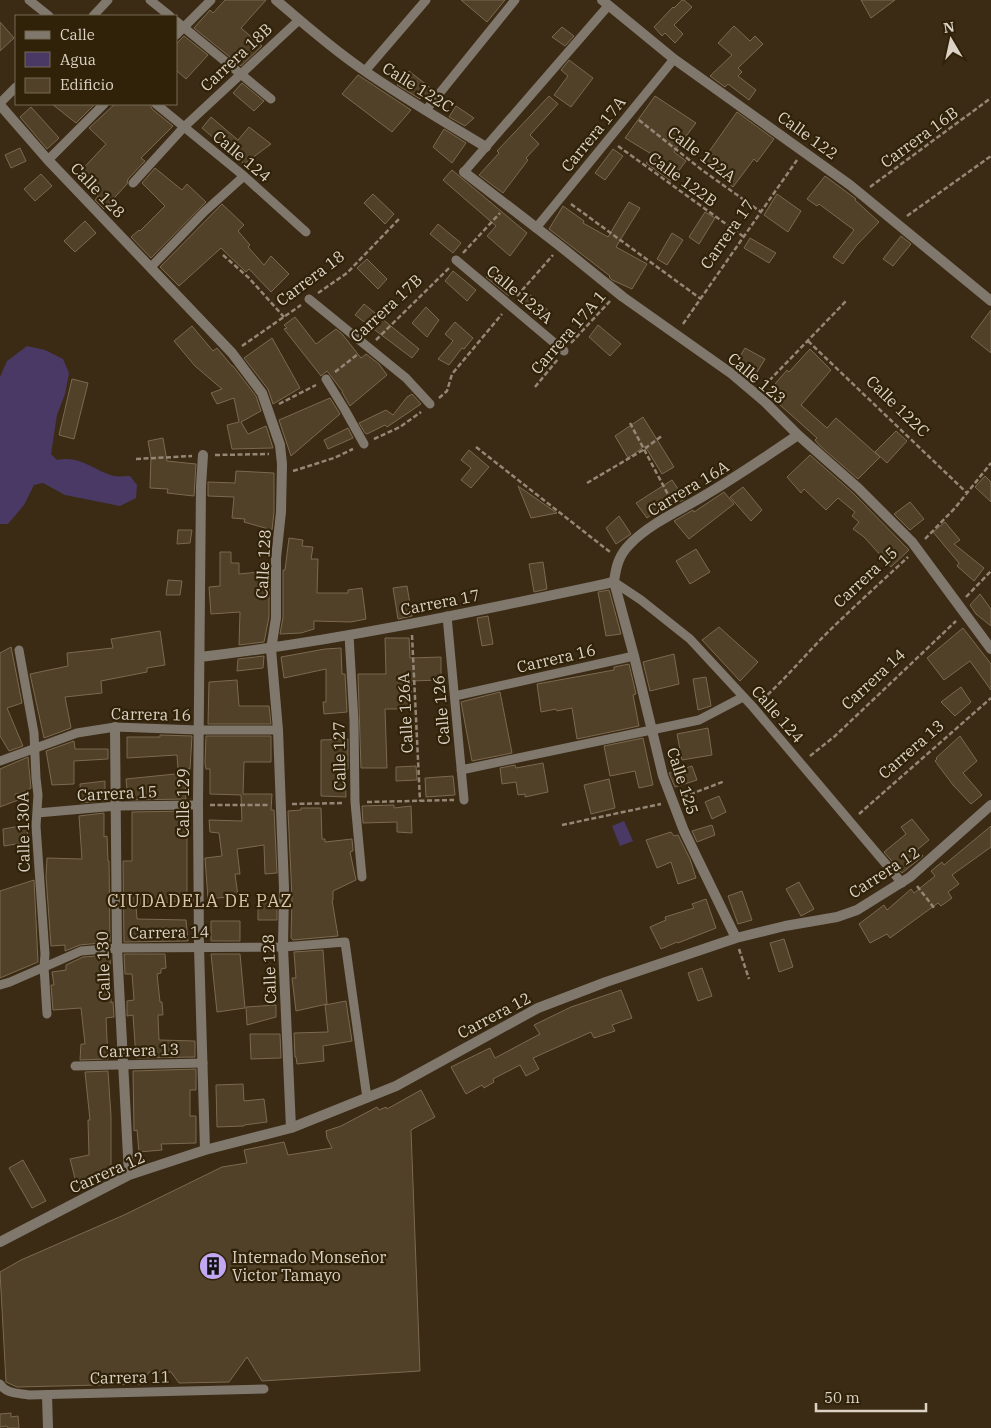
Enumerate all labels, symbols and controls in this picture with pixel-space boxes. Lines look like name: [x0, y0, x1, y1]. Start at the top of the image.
legend: [15, 15, 178, 105]
north arrow: [926, 15, 976, 65]
text: N: [942, 17, 956, 37]
street label: Carrera 18B: [196, 19, 276, 95]
text: Calle: [60, 25, 95, 44]
text: Agua: [60, 50, 96, 69]
street label: Calle 122C: [379, 57, 457, 117]
text: Edificio: [60, 75, 114, 94]
street label: Carrera 17A: [556, 92, 630, 176]
street label: Carrera 16B: [876, 102, 962, 172]
street label: Calle 122: [774, 106, 842, 164]
street label: Calle 122A: [664, 122, 740, 186]
street label: Calle 124: [209, 126, 275, 186]
street label: Calle 122B: [645, 147, 721, 211]
street label: Calle 128: [67, 158, 129, 222]
street label: Carrera 17: [696, 195, 758, 273]
street label: Carrera 18: [272, 246, 348, 310]
street label: Calle 123A: [483, 260, 557, 328]
street label: Carrera 17B: [346, 270, 426, 346]
street label: Carrera 17A 1: [526, 286, 610, 378]
street label: Calle 123: [724, 348, 790, 408]
street label: Calle 122C: [862, 371, 934, 441]
street label: Carrera 16A: [644, 456, 732, 520]
street label: Calle 128: [251, 529, 275, 599]
street label: Carrera 15: [829, 542, 901, 612]
street label: Carrera 17: [399, 585, 481, 619]
street label: Carrera 16: [515, 639, 597, 677]
street label: Carrera 14: [837, 644, 909, 714]
street label: Calle 126A: [393, 672, 417, 754]
street label: Calle 126: [428, 674, 454, 746]
street label: Calle 124: [748, 681, 808, 747]
street label: Carrera 16: [111, 703, 191, 725]
street label: Carrera 13: [874, 715, 948, 783]
street label: Calle 127: [328, 721, 350, 791]
street label: Calle 125: [663, 745, 703, 817]
street label: Calle 129: [173, 768, 193, 838]
street label: Carrera 15: [76, 781, 158, 805]
street label: Calle 130A: [12, 791, 34, 872]
street label: Carrera 12: [845, 842, 923, 902]
district label: CIUDADELA DE PAZ: [107, 889, 293, 912]
street label: Carrera 14: [129, 921, 209, 943]
street label: Calle 130: [92, 931, 114, 1001]
street label: Calle 128: [258, 934, 280, 1004]
street label: Carrera 12: [454, 987, 534, 1043]
street label: Carrera 13: [98, 1039, 180, 1061]
street label: Carrera 12: [66, 1147, 148, 1197]
place label: Internado Monseñor Victor Tamayo: [232, 1247, 386, 1285]
building icon: Internado Monseñor Victor Tamayo: [198, 1251, 228, 1281]
street label: Carrera 11: [90, 1366, 170, 1388]
scale bar: [816, 1380, 926, 1412]
text: 50 m: [824, 1388, 860, 1407]

